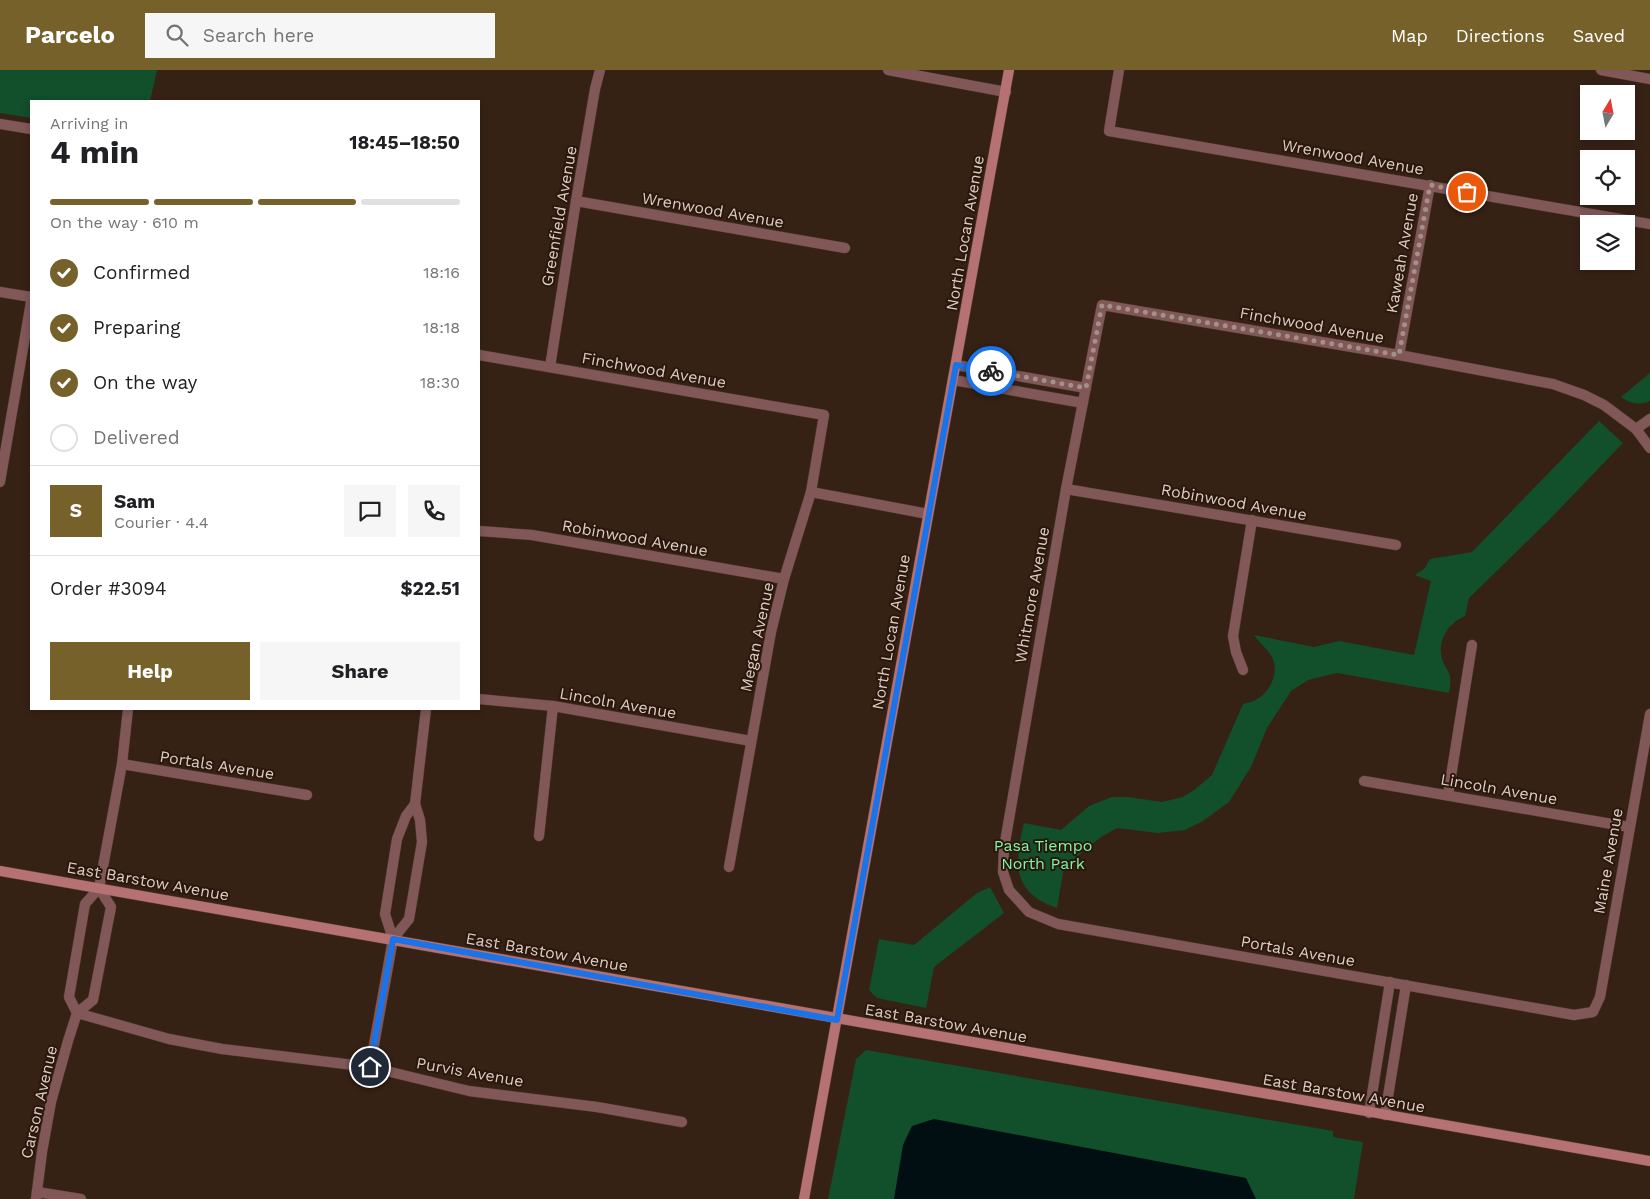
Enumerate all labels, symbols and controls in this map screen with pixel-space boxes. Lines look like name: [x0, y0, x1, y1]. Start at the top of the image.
search box: [145, 13, 495, 58]
text: Parcelo: [25, 21, 115, 49]
icon: search: [163, 21, 191, 49]
text: Search here: [203, 24, 314, 47]
text: Map: [1391, 25, 1428, 46]
text: Directions: [1456, 25, 1545, 46]
text: Saved: [1573, 25, 1625, 46]
north arrow: [1580, 85, 1635, 140]
map controls: [1580, 85, 1635, 270]
text: Arriving in: [50, 114, 128, 133]
text: 18:45–18:50: [349, 131, 460, 154]
text: 4 min: [50, 133, 139, 171]
street label: Wrenwood Avenue: [1280, 135, 1426, 179]
street label: Greenfield Avenue: [537, 144, 581, 288]
button: locate: [1580, 150, 1635, 205]
street label: North Locan Avenue: [942, 154, 988, 312]
pin: [1446, 171, 1488, 213]
icon: bag: [1453, 178, 1481, 206]
street label: Wrenwood Avenue: [640, 188, 786, 232]
street label: Kaweah Avenue: [1382, 191, 1422, 315]
text: On the way · 610 m: [50, 213, 199, 232]
button: layers: [1580, 215, 1635, 270]
icon: check: [50, 259, 78, 287]
text: Confirmed: [93, 261, 190, 284]
text: 18:16: [423, 263, 460, 282]
street label: Finchwood Avenue: [1238, 303, 1386, 347]
icon: check: [50, 314, 78, 342]
text: Preparing: [93, 316, 180, 339]
text: 18:18: [423, 318, 460, 337]
courier: [966, 346, 1016, 396]
street label: Finchwood Avenue: [580, 348, 728, 392]
icon: bike: [977, 357, 1005, 385]
icon: check: [50, 369, 78, 397]
text: On the way: [93, 371, 197, 394]
text: 18:30: [420, 373, 460, 392]
text: Delivered: [93, 426, 180, 449]
street label: Robinwood Avenue: [1160, 480, 1308, 524]
button: chat: [344, 485, 396, 537]
button: phone: [408, 485, 460, 537]
text: Sam: [114, 490, 155, 513]
text: S: [70, 499, 82, 522]
text: Courier · 4.4: [114, 513, 209, 532]
street label: Robinwood Avenue: [561, 516, 709, 560]
street label: Whitmore Avenue: [1011, 525, 1053, 665]
street label: North Locan Avenue: [868, 553, 914, 711]
text: Order #3094: [50, 577, 167, 600]
text: $22.51: [400, 577, 460, 600]
street label: Megan Avenue: [736, 580, 778, 694]
button: Help: [50, 642, 250, 700]
button: Share: [260, 642, 460, 700]
street label: Lincoln Avenue: [558, 683, 678, 723]
street label: Portals Avenue: [158, 747, 276, 783]
street label: Lincoln Avenue: [1439, 769, 1559, 809]
street label: Maine Avenue: [1589, 806, 1627, 916]
park label: Pasa Tiempo North Park: [994, 836, 1092, 873]
street label: East Barstow Avenue: [65, 857, 231, 905]
street label: East Barstow Avenue: [464, 928, 630, 976]
street label: Portals Avenue: [1239, 932, 1357, 970]
street label: East Barstow Avenue: [863, 999, 1029, 1047]
street label: Carson Avenue: [17, 1044, 61, 1160]
pin: [349, 1046, 391, 1088]
icon: home: [356, 1053, 384, 1081]
street label: Purvis Avenue: [415, 1053, 525, 1091]
street label: East Barstow Avenue: [1261, 1069, 1427, 1117]

